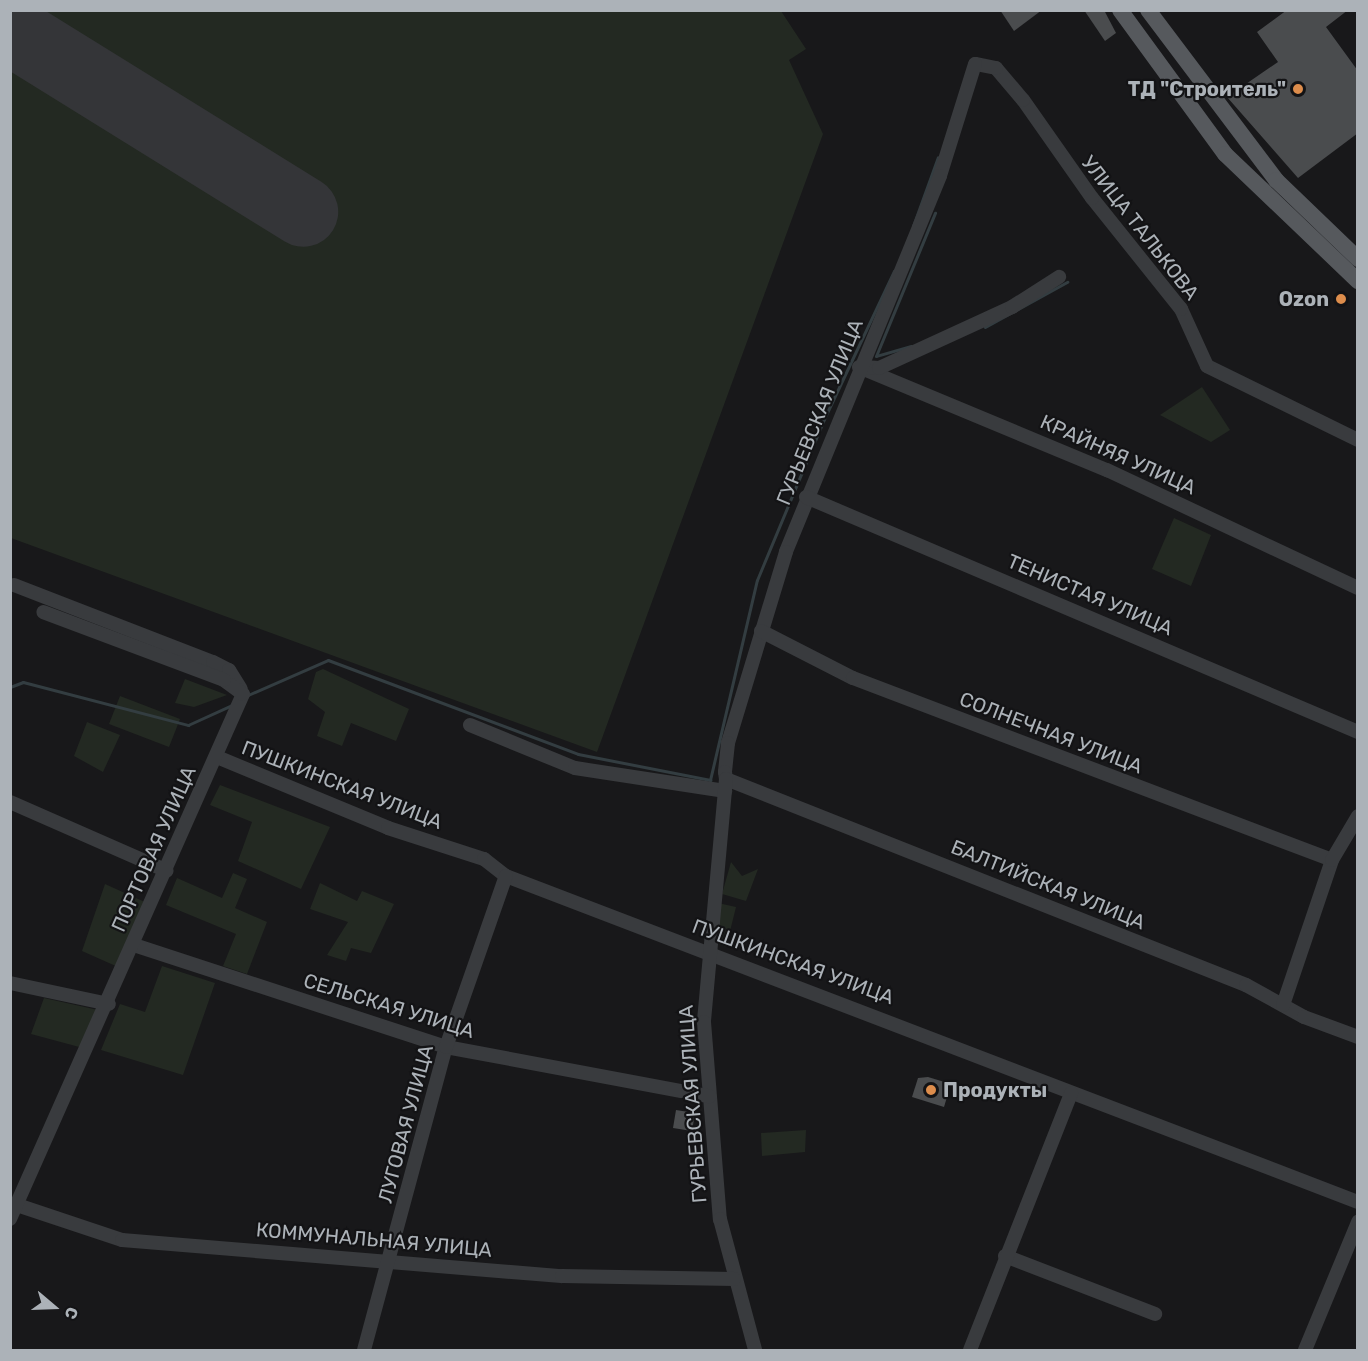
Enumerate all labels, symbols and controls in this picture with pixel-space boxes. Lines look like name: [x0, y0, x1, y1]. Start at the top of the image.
place label: ТД "Строитель": [1128, 77, 1286, 101]
marker: ТД "Строитель": [1291, 82, 1305, 96]
street label: УЛИЦА ТАЛЬКОВА: [1076, 151, 1204, 305]
place label: Ozon: [1279, 287, 1329, 311]
marker: Ozon: [1334, 292, 1348, 306]
street label: ГУРЬЕВСКАЯ УЛИЦА: [772, 316, 868, 508]
street label: КРАЙНЯЯ УЛИЦА: [1037, 410, 1199, 500]
street label: ТЕНИСТАЯ УЛИЦА: [1004, 549, 1176, 641]
street label: СОЛНЕЧНАЯ УЛИЦА: [956, 687, 1146, 779]
street label: ПУШКИНСКАЯ УЛИЦА: [238, 736, 446, 834]
street label: ПОРТОВАЯ УЛИЦА: [107, 762, 201, 936]
street label: БАЛТИЙСКАЯ УЛИЦА: [947, 835, 1149, 935]
street label: ПУШКИНСКАЯ УЛИЦА: [689, 914, 897, 1010]
street label: СЕЛЬСКАЯ УЛИЦА: [301, 969, 477, 1043]
street label: ГУРЬЕВСКАЯ УЛИЦА: [674, 1004, 712, 1204]
street label: ЛУГОВАЯ УЛИЦА: [373, 1042, 439, 1206]
place label: Продукты: [943, 1078, 1047, 1102]
marker: Продукты: [924, 1083, 938, 1097]
street label: КОММУНАЛЬНАЯ УЛИЦА: [255, 1218, 493, 1262]
north arrow: [24, 1277, 84, 1337]
text: С: [61, 1305, 82, 1321]

